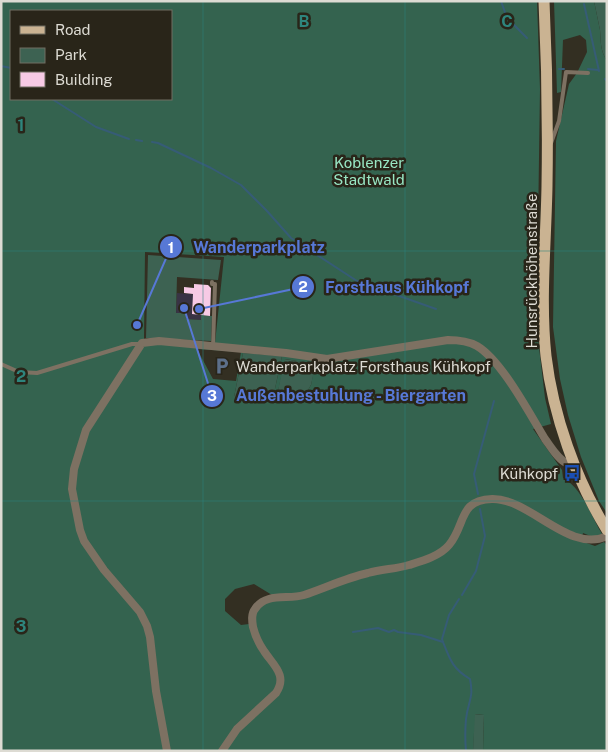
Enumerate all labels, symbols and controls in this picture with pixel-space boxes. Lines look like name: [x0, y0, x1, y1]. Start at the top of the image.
legend: [10, 10, 172, 100]
text: B: [299, 12, 310, 31]
text: C: [501, 12, 513, 31]
text: Road: [55, 21, 91, 38]
text: Park: [55, 46, 87, 63]
text: Building: [55, 71, 113, 88]
text: 1: [18, 116, 24, 135]
park label: Koblenzer Stadtwald: [333, 154, 405, 188]
street label: Hunsrückhöhenstraße: [523, 194, 540, 348]
callout: Wanderparkplatz: [158, 232, 335, 263]
text: Wanderparkplatz: [193, 238, 325, 257]
text: 1: [168, 239, 174, 256]
callout: Forsthaus Kühkopf: [290, 271, 479, 302]
text: 2: [298, 278, 308, 295]
text: Forsthaus Kühkopf: [325, 278, 470, 297]
parking icon: Wanderparkplatz Forsthaus Kühkopf: [212, 356, 232, 376]
place label: Wanderparkplatz Forsthaus Kühkopf: [236, 358, 491, 375]
text: 2: [16, 367, 26, 386]
callout: Außenbestuhlung - Biergarten: [200, 380, 477, 411]
text: Außenbestuhlung - Biergarten: [236, 386, 466, 405]
text: 3: [207, 387, 217, 404]
bus stop icon: Kühkopf: [562, 463, 582, 483]
place label: Kühkopf: [500, 465, 558, 482]
text: 3: [16, 617, 26, 636]

